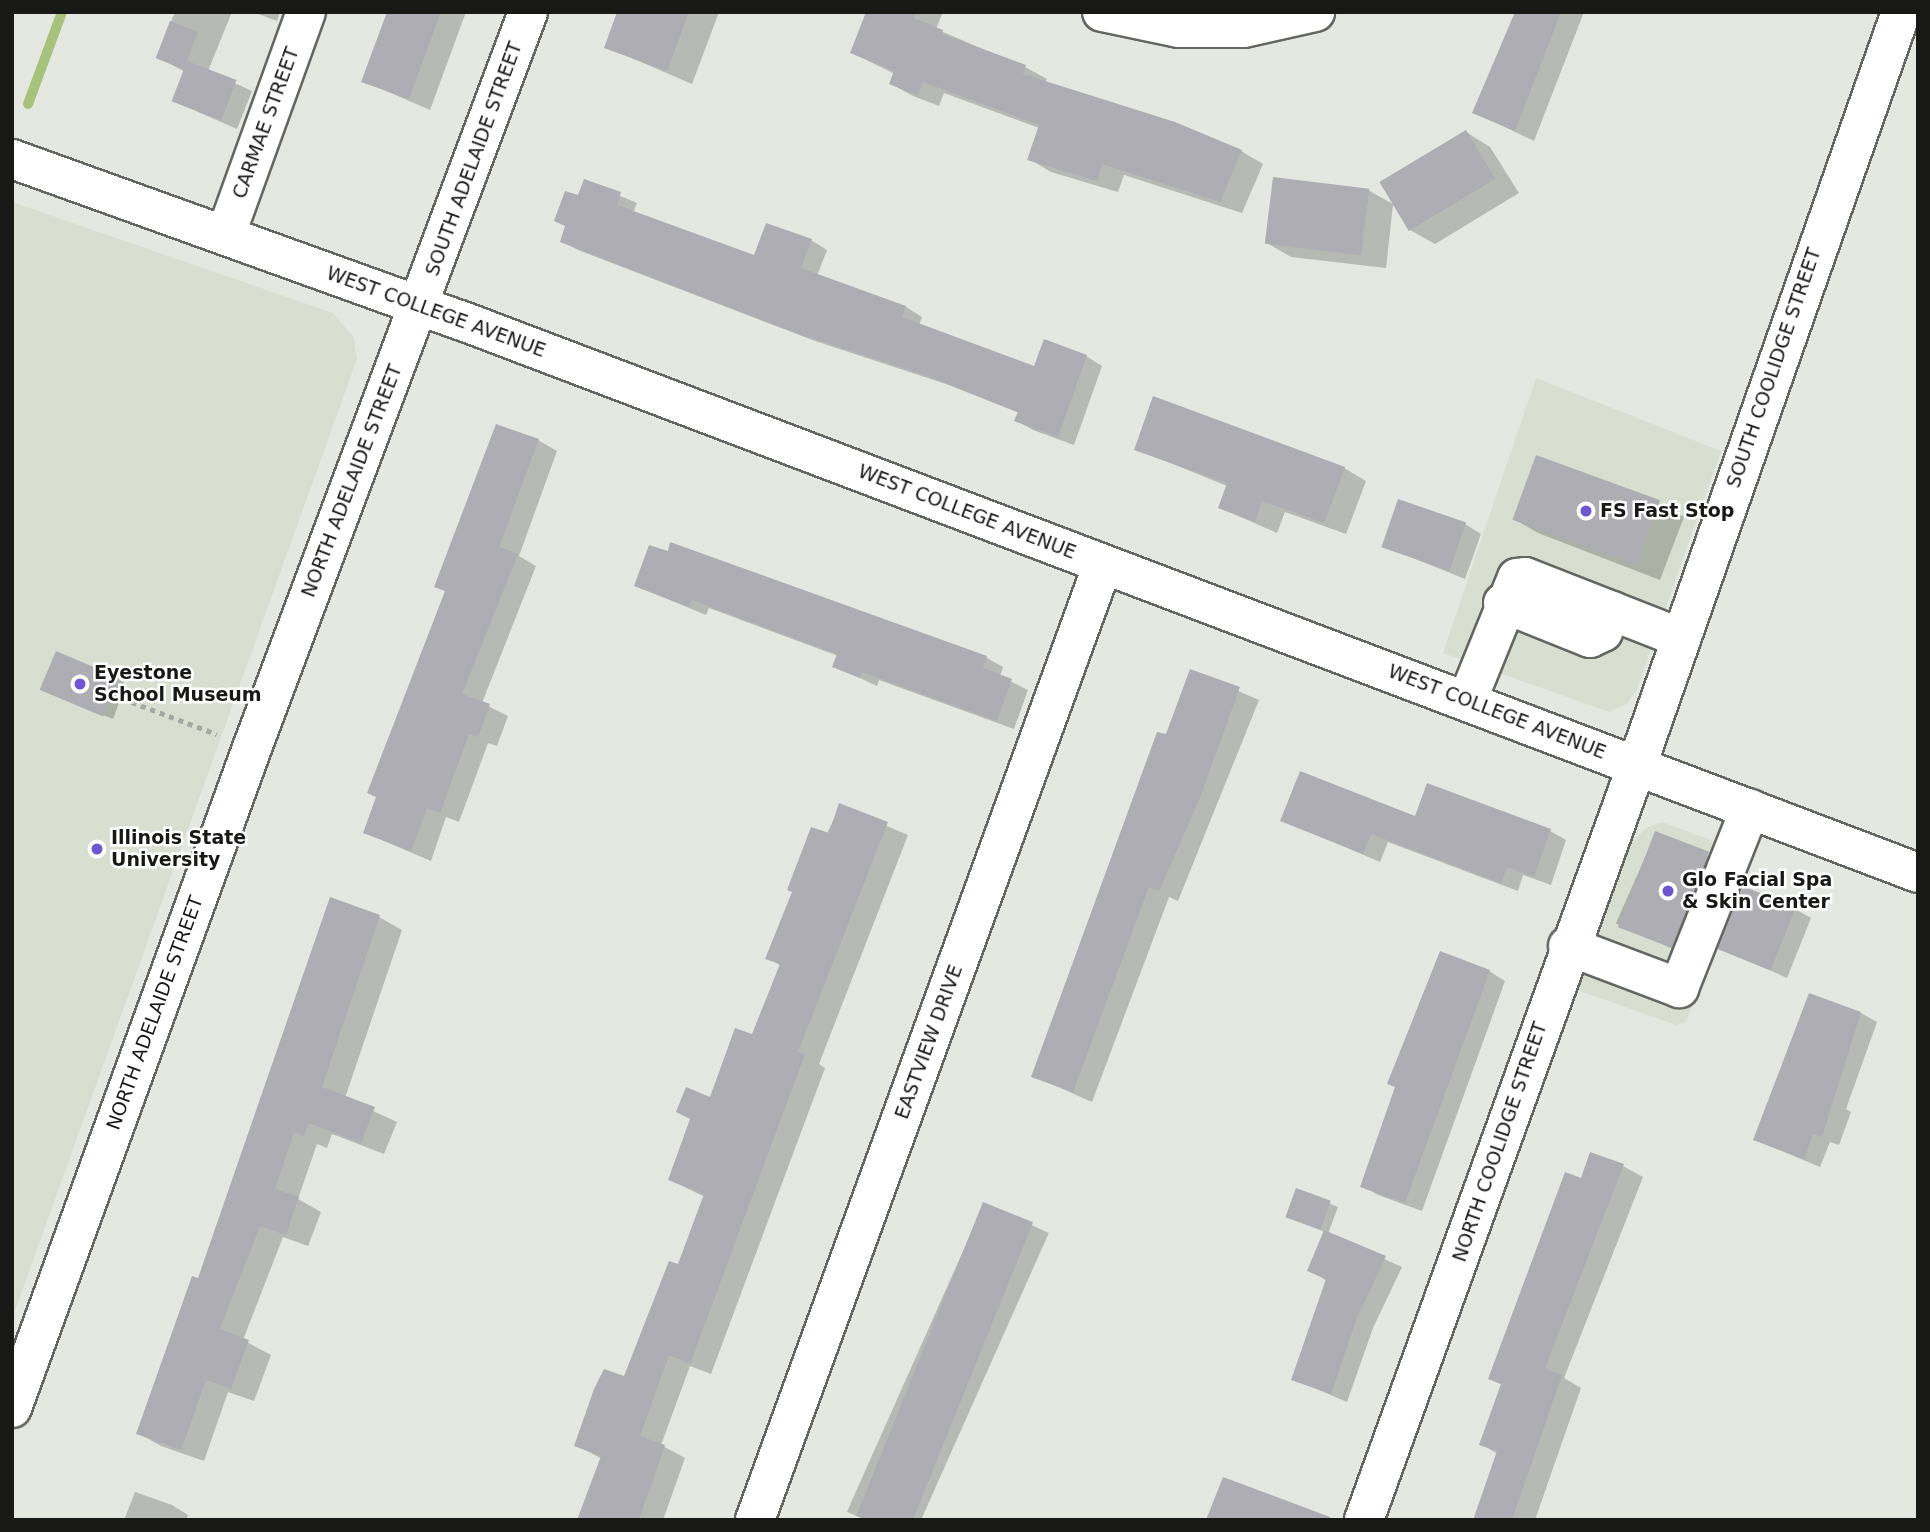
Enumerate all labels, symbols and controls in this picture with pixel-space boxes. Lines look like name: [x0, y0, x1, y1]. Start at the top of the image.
street label: SOUTH ADELAIDE STREET: [421, 39, 527, 279]
street label: CARMAE STREET: [228, 44, 304, 202]
street label: SOUTH COOLIDGE STREET: [1722, 245, 1826, 491]
street label: WEST COLLEGE AVENUE: [323, 262, 549, 362]
street label: NORTH ADELAIDE STREET: [297, 361, 407, 601]
street label: WEST COLLEGE AVENUE: [855, 460, 1079, 564]
place label: FS Fast Stop: [1600, 500, 1734, 522]
marker: FS Fast Stop: [1578, 503, 1594, 519]
street label: WEST COLLEGE AVENUE: [1385, 660, 1609, 764]
place label: Eyestone School Museum: [94, 662, 262, 706]
marker: Eyestone School Museum: [72, 676, 88, 692]
place label: Illinois State University: [111, 827, 246, 871]
marker: Illinois State University: [89, 841, 105, 857]
place label: Glo Facial Spa & Skin Center: [1682, 869, 1832, 913]
marker: Glo Facial Spa & Skin Center: [1660, 883, 1676, 899]
street label: NORTH ADELAIDE STREET: [102, 893, 208, 1133]
street label: EASTVIEW DRIVE: [890, 962, 968, 1122]
street label: NORTH COOLIDGE STREET: [1448, 1019, 1552, 1265]

